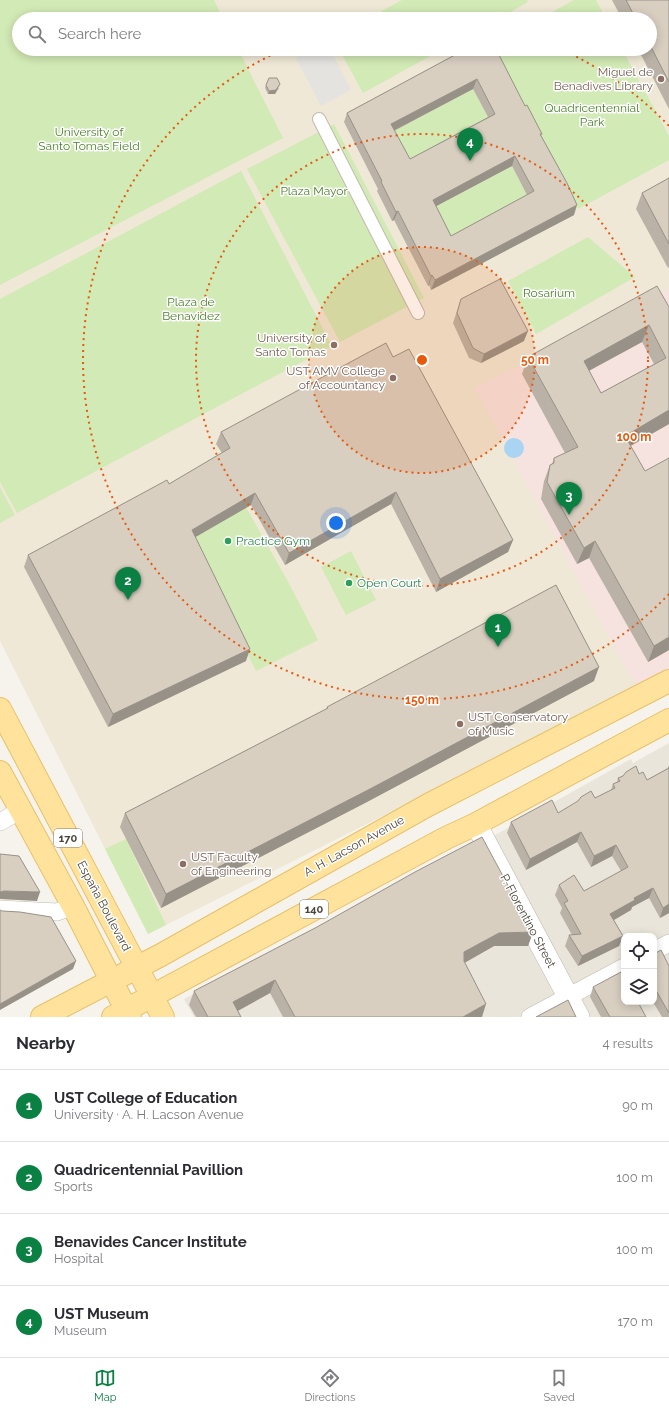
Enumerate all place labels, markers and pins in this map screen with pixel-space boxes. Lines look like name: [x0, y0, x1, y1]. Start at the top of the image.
place label: Miguel de Benadives Library: [554, 65, 653, 93]
marker: Miguel de Benadives Library: [656, 74, 666, 84]
pin: 4: [457, 128, 483, 161]
place label: University of Santo Tomas: [255, 331, 327, 359]
marker: University of Santo Tomas: [329, 340, 339, 350]
centre of rings: [415, 353, 429, 367]
place label: UST AMV College of Accountancy: [286, 364, 385, 392]
marker: UST AMV College of Accountancy: [388, 373, 398, 383]
pin: 3: [556, 482, 582, 515]
place label: Practice Gym: [236, 534, 310, 548]
marker: Practice Gym: [223, 536, 233, 546]
pin: 2: [115, 567, 141, 600]
place label: Open Court: [357, 576, 421, 590]
marker: Open Court: [344, 578, 354, 588]
pin: 1: [485, 614, 511, 647]
place label: UST Conservatory of Music: [468, 710, 569, 738]
marker: UST Conservatory of Music: [455, 719, 465, 729]
place label: UST Faculty of Engineering: [191, 850, 271, 878]
marker: UST Faculty of Engineering: [178, 859, 188, 869]

